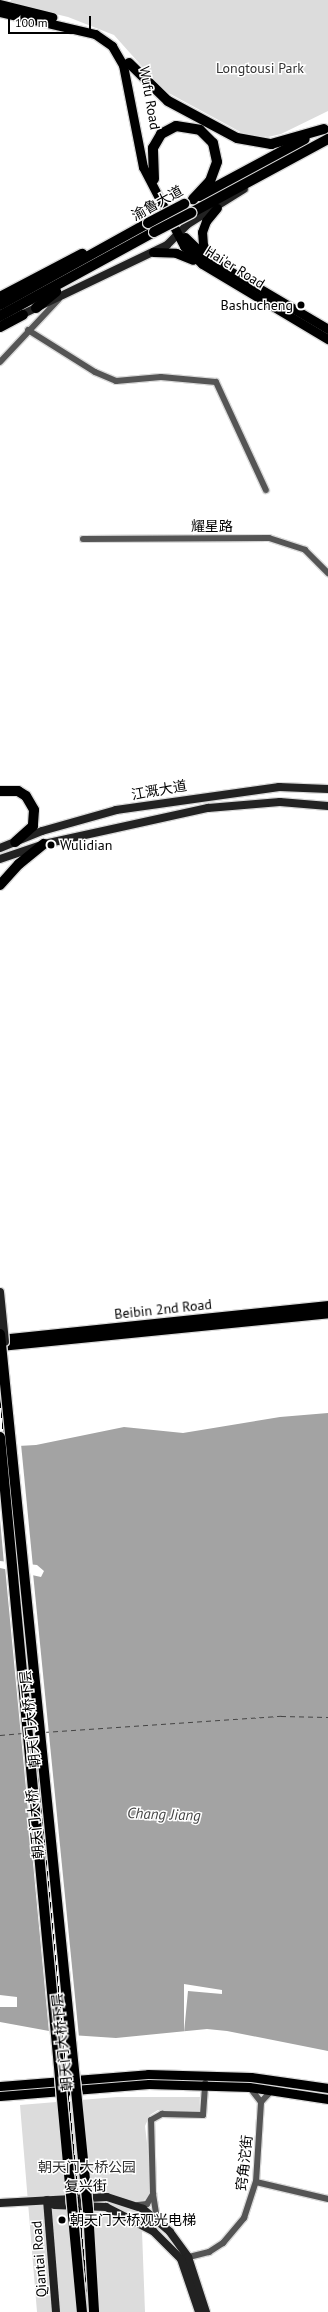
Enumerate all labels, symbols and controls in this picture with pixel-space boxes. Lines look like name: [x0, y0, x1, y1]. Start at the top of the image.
scale bar: [10, 8, 93, 34]
text: 100 m: [15, 15, 48, 30]
park label: Longtousi Park: [216, 60, 304, 76]
street label: Wufu Road: [136, 65, 164, 131]
street label: 渝鲁大道: [128, 182, 186, 224]
street label: Hai'er Road: [202, 242, 268, 292]
place label: Bashucheng: [221, 297, 293, 313]
marker: Bashucheng: [296, 300, 306, 310]
street label: 耀星路: [191, 518, 233, 534]
street label: 江溉大道: [130, 777, 188, 803]
place label: Wulidian: [60, 837, 112, 853]
marker: Wulidian: [45, 839, 57, 851]
street label: Beibin 2nd Road: [113, 1296, 213, 1322]
street label: 朝天门大桥下层: [17, 1669, 43, 1769]
street label: 朝天门大桥: [23, 1788, 47, 1860]
water label: Chang Jiang: [127, 1804, 201, 1824]
street label: 朝天门大桥下层: [49, 1992, 75, 2092]
street label: 窍角沱街: [233, 2134, 255, 2192]
park label: 朝天门大桥公园: [38, 2159, 136, 2175]
street label: 复兴街: [65, 2177, 107, 2195]
place label: 朝天门大桥观光电梯: [70, 2212, 196, 2228]
marker: 朝天门大桥观光电梯: [57, 2215, 67, 2225]
street label: Qiantai Road: [28, 2220, 50, 2298]

